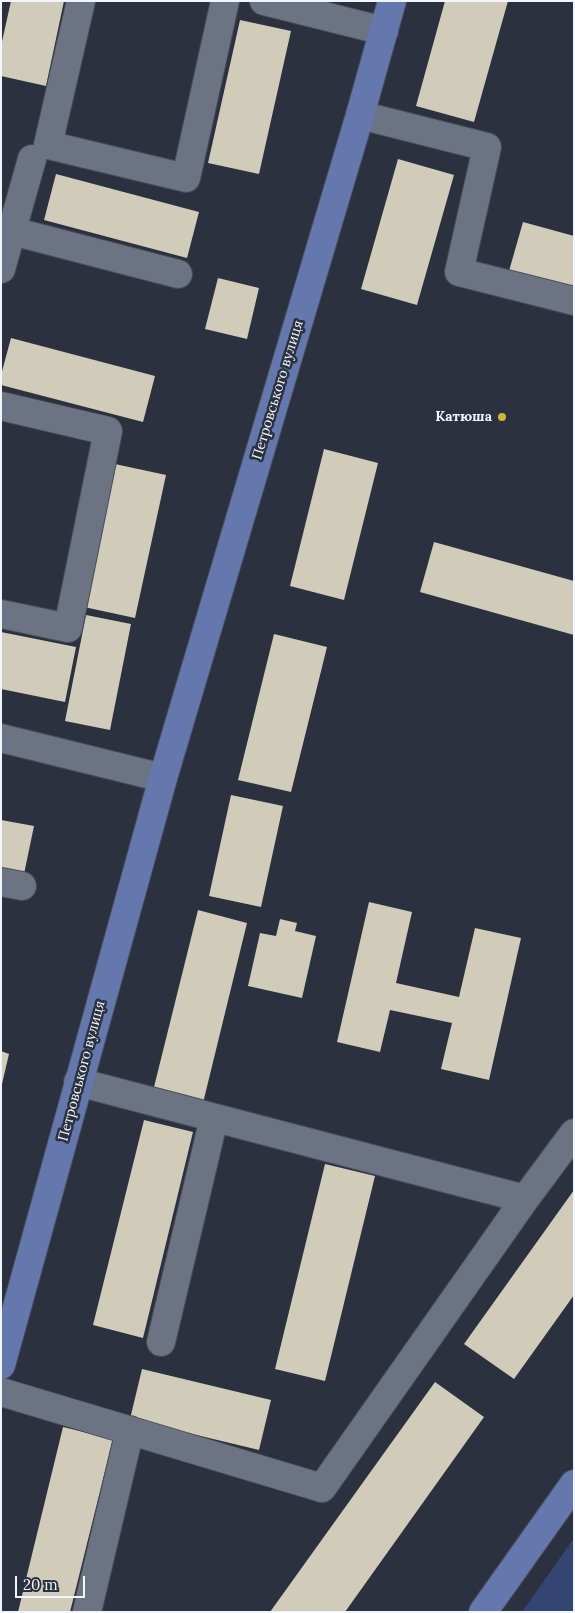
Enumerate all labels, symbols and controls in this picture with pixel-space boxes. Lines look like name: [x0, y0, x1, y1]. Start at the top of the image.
street label: Петровського вулиця: [249, 318, 307, 462]
place label: Катюша: [435, 409, 492, 425]
marker: Катюша: [496, 411, 508, 423]
street label: Петровського вулиця: [55, 999, 109, 1143]
scale bar: [18, 1566, 88, 1598]
text: 20 m: [23, 1575, 58, 1594]

